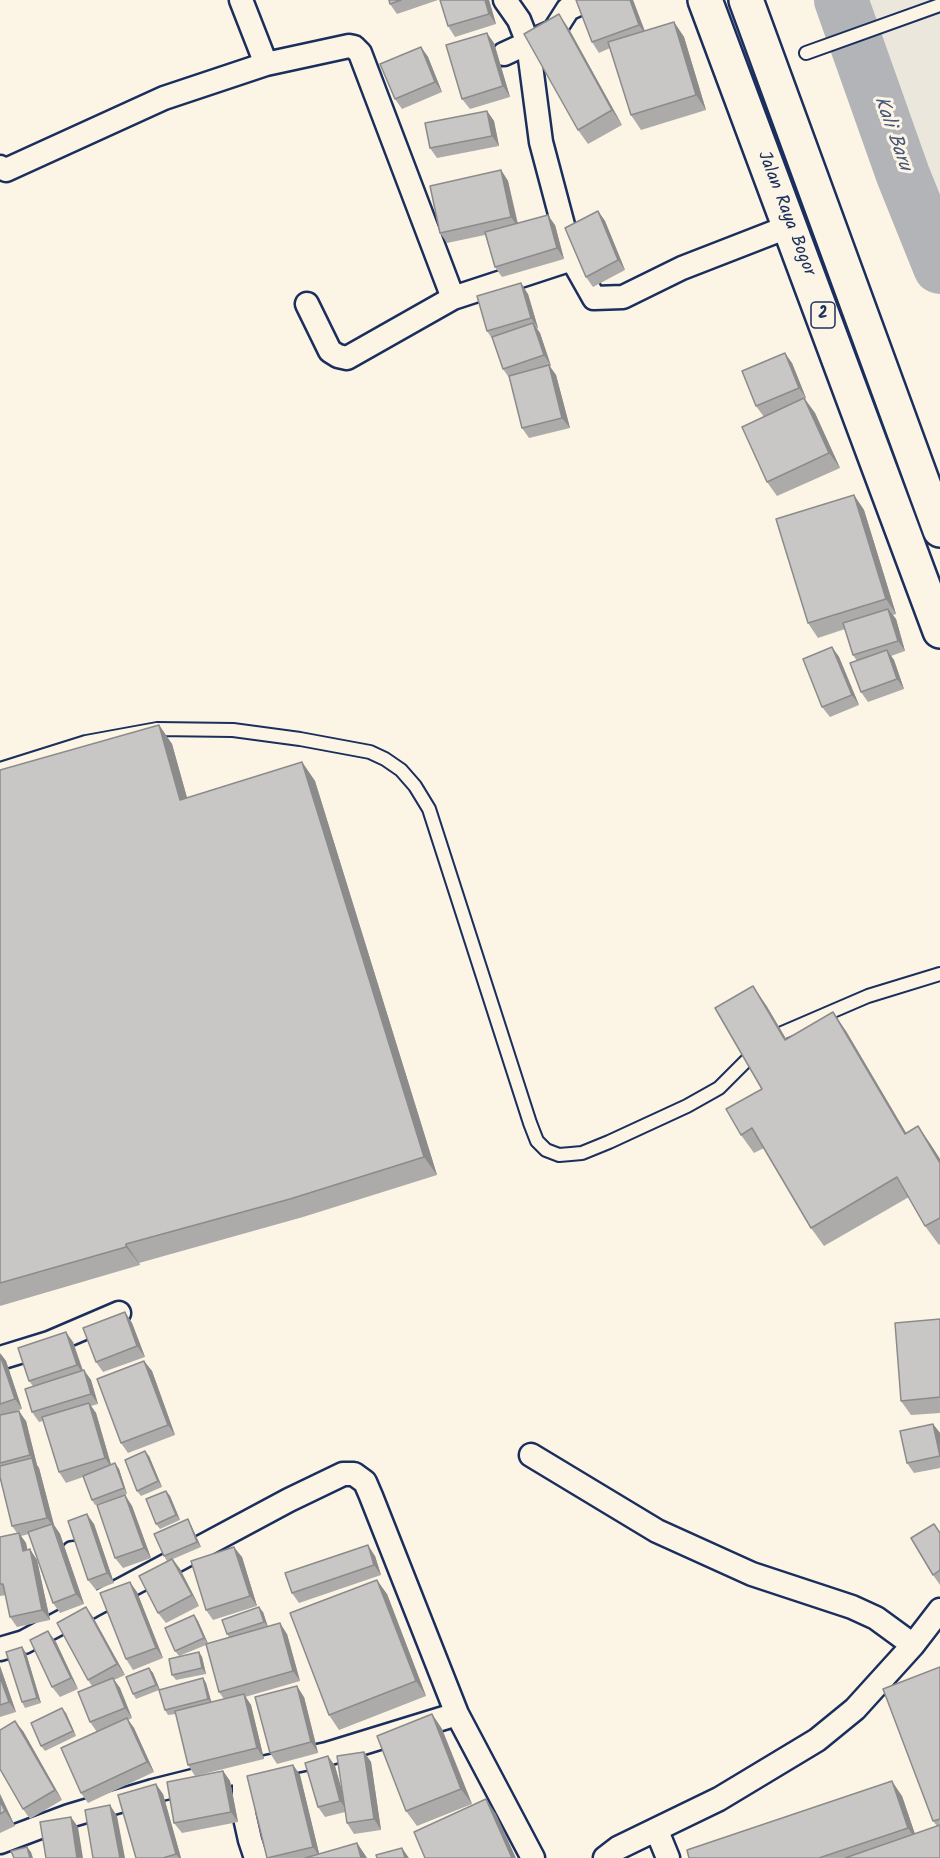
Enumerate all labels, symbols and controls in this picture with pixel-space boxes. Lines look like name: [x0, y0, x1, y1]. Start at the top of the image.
water label: Kali Baru: [867, 94, 915, 174]
street label: Jalan Raya Bogor: [751, 149, 819, 279]
road number: 2: [811, 302, 835, 328]

